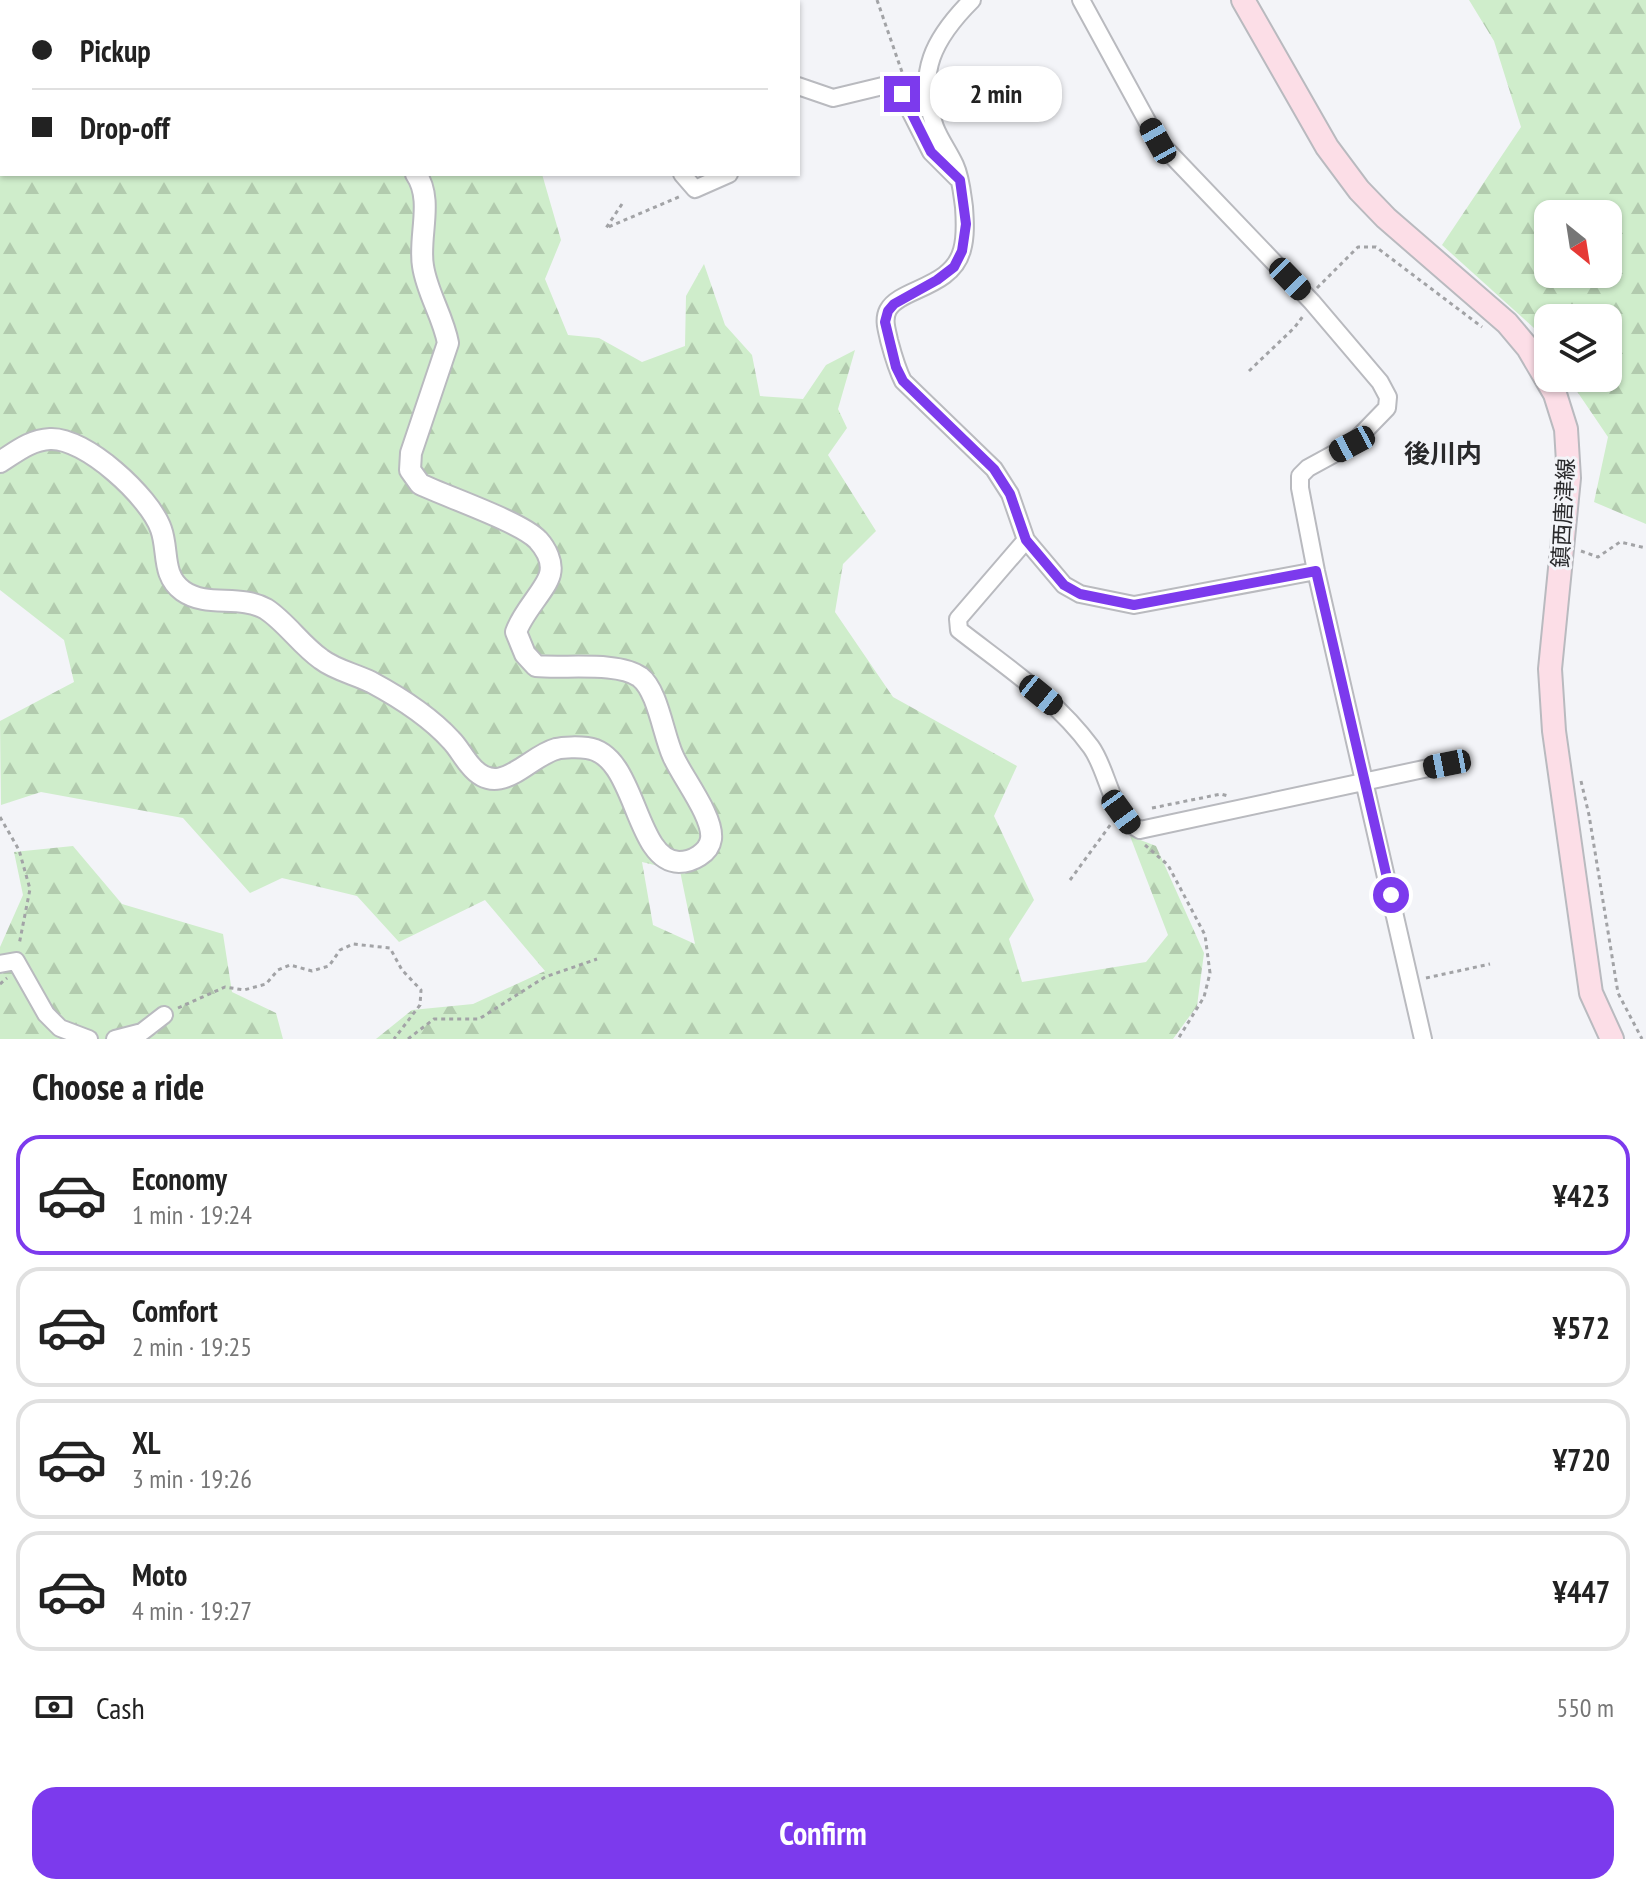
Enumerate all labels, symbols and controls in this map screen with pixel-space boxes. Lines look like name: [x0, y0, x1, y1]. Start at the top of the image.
text: Pickup: [80, 31, 151, 70]
callout: 2 min: [930, 66, 1062, 122]
route end: [884, 76, 920, 112]
text: 2 min: [970, 77, 1022, 110]
text: Drop-off: [80, 108, 170, 147]
car: [1136, 114, 1180, 168]
north arrow: [1534, 200, 1622, 288]
map controls: [1534, 200, 1622, 392]
car: [1265, 253, 1315, 305]
button: layers: [1534, 304, 1622, 392]
car: [1325, 422, 1379, 466]
district label: 後川内: [1404, 437, 1482, 470]
street label: 鎮西唐津線: [1546, 457, 1580, 569]
car: [1015, 671, 1067, 719]
car: [1421, 748, 1473, 780]
car: [1097, 786, 1145, 838]
route start: [1373, 877, 1409, 913]
text: Choose a ride: [32, 1063, 204, 1110]
icon: car: [36, 1159, 108, 1231]
text: Economy: [132, 1159, 227, 1198]
text: ¥423: [1553, 1176, 1610, 1215]
text: 1 min · 19:24: [132, 1198, 252, 1231]
icon: car: [36, 1291, 108, 1363]
text: Comfort: [132, 1291, 218, 1330]
text: ¥572: [1553, 1308, 1610, 1347]
text: 2 min · 19:25: [132, 1330, 252, 1363]
icon: car: [36, 1423, 108, 1495]
text: XL: [132, 1423, 161, 1462]
text: ¥720: [1553, 1440, 1610, 1479]
text: 3 min · 19:26: [132, 1462, 252, 1495]
icon: car: [36, 1555, 108, 1627]
text: Moto: [132, 1555, 187, 1594]
text: ¥447: [1553, 1572, 1610, 1611]
text: 4 min · 19:27: [132, 1594, 252, 1627]
icon: cash: [32, 1685, 76, 1729]
text: Cash: [96, 1688, 145, 1727]
text: 550 m: [1556, 1691, 1614, 1724]
button: Confirm: [32, 1787, 1614, 1879]

